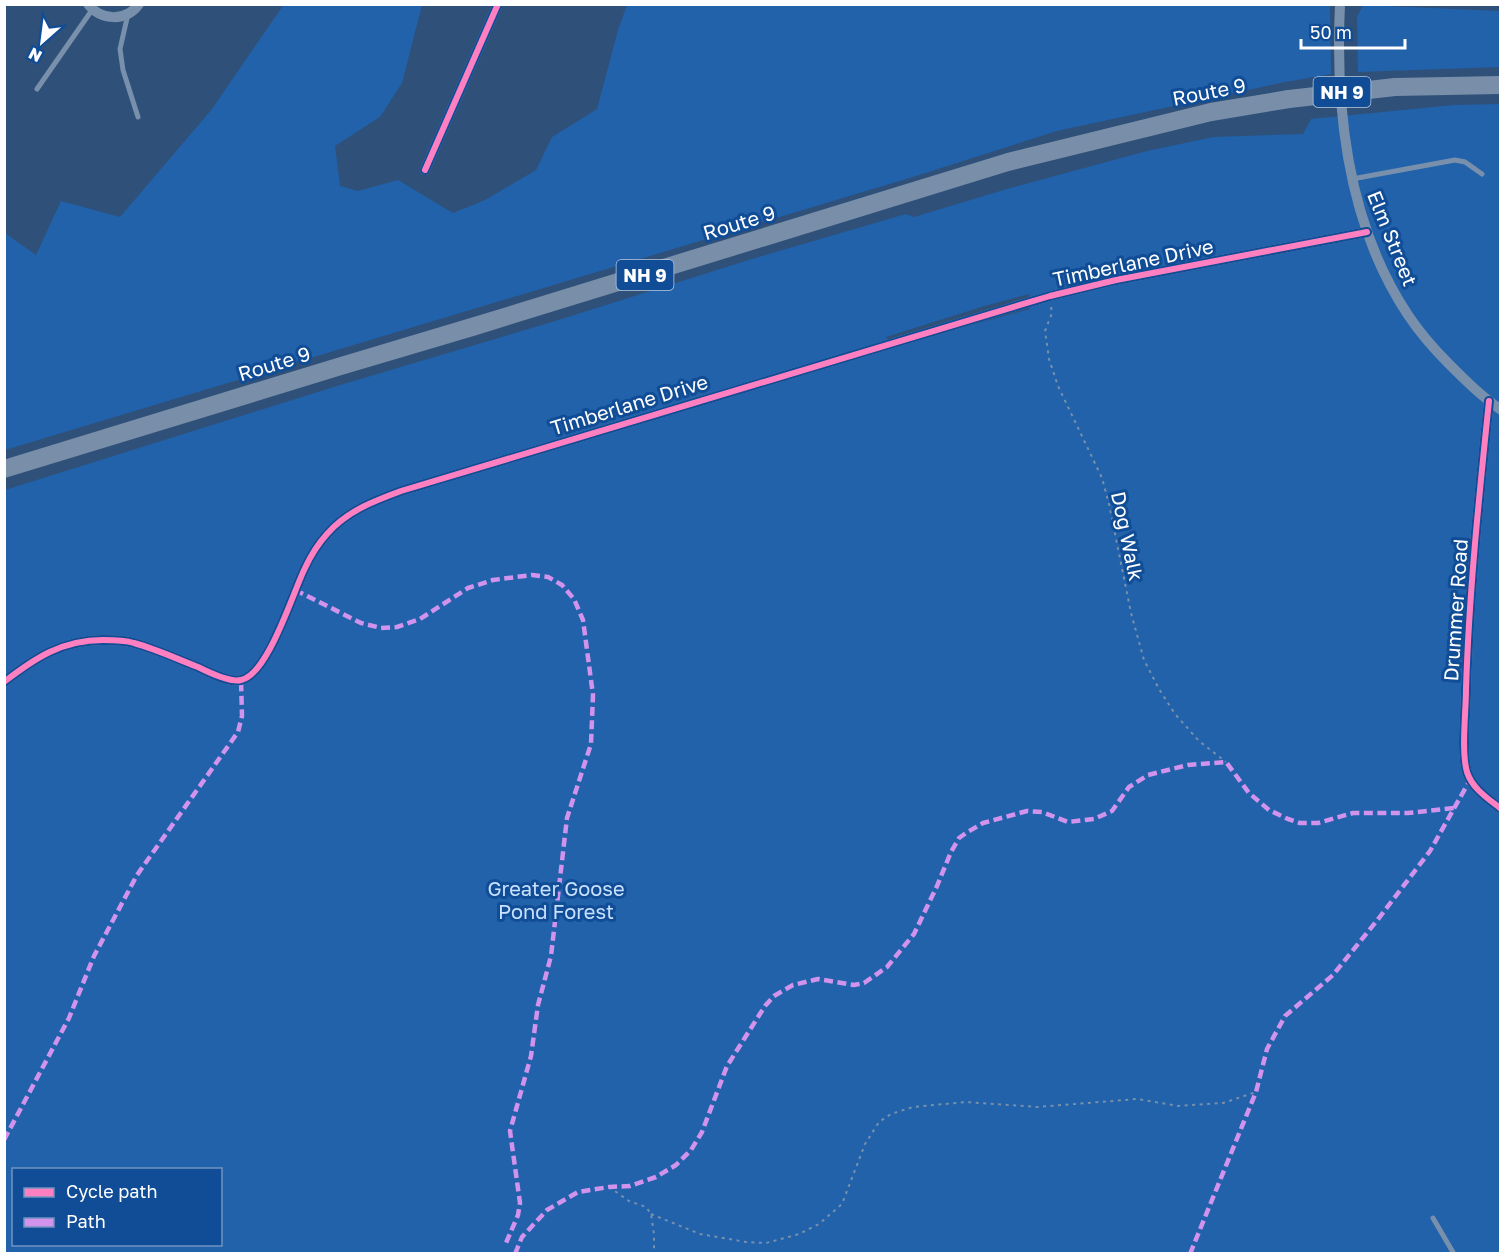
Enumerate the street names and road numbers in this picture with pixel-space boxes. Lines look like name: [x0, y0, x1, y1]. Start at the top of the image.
street label: Route 9: [1170, 72, 1248, 110]
road number: NH 9: [1314, 77, 1370, 107]
street label: Elm Street: [1363, 187, 1423, 289]
street label: Route 9: [700, 200, 778, 244]
street label: Timberlane Drive: [1051, 233, 1215, 291]
road number: NH 9: [616, 260, 674, 290]
street label: Route 9: [235, 341, 313, 385]
street label: Timberlane Drive: [547, 369, 711, 439]
street label: Dog Walk: [1107, 489, 1149, 583]
street label: Drummer Road: [1438, 538, 1472, 682]

